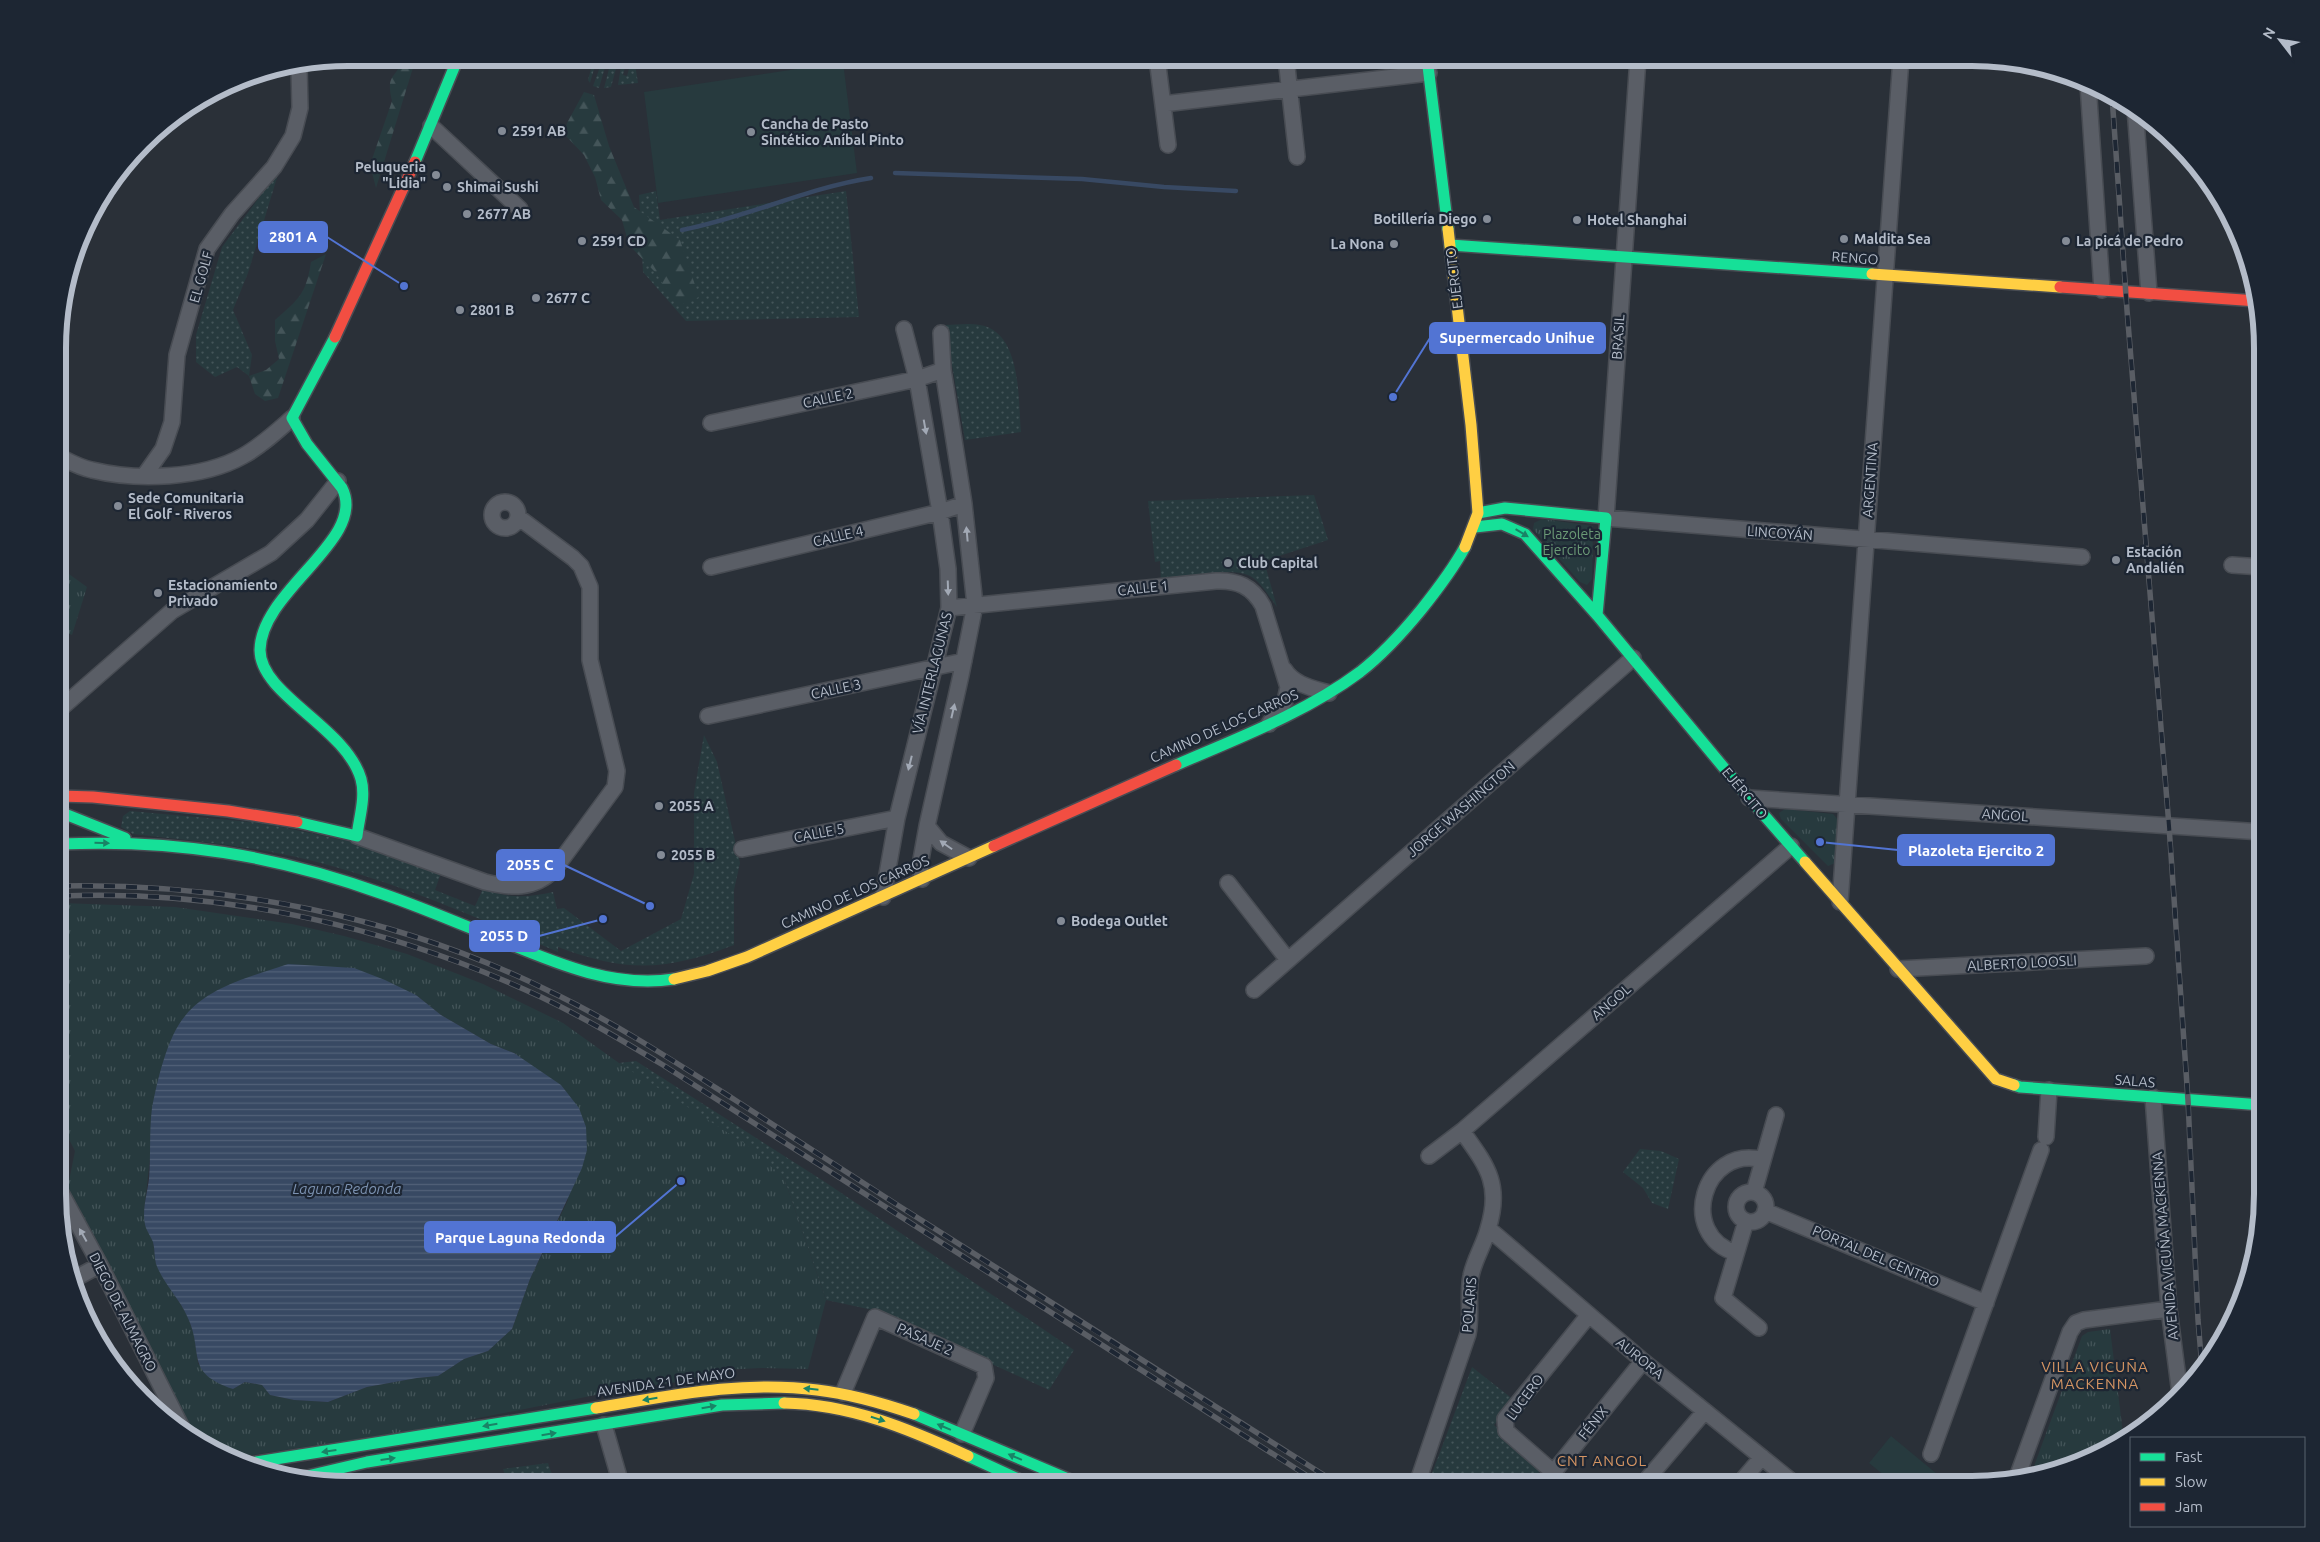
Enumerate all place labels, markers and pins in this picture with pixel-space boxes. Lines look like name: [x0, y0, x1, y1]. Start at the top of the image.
place label: Cancha de Pasto Sintético Aníbal Pinto: [761, 116, 904, 148]
place label: 2591 AB: [512, 123, 566, 139]
marker: 2591 AB: [496, 125, 508, 137]
marker: Cancha de Pasto Sintético Aníbal Pinto: [745, 126, 757, 138]
place label: Peluqueria "Lidia": [355, 159, 426, 191]
marker: Peluqueria "Lidia": [430, 169, 442, 181]
place label: Shimai Sushi: [457, 179, 539, 195]
marker: Shimai Sushi: [441, 181, 453, 193]
place label: 2677 AB: [477, 206, 531, 222]
marker: 2677 AB: [461, 208, 473, 220]
place label: Botillería Diego: [1373, 211, 1477, 227]
place label: Hotel Shanghai: [1587, 212, 1687, 228]
marker: Botillería Diego: [1481, 213, 1493, 225]
marker: Hotel Shanghai: [1571, 214, 1583, 226]
callout: 2801 A: [259, 222, 327, 252]
place label: Maldita Sea: [1854, 231, 1931, 247]
place label: 2591 CD: [592, 233, 646, 249]
marker: Maldita Sea: [1838, 233, 1850, 245]
place label: La picá de Pedro: [2076, 233, 2183, 249]
marker: 2591 CD: [576, 235, 588, 247]
marker: La picá de Pedro: [2060, 235, 2072, 247]
place label: La Nona: [1331, 236, 1384, 252]
marker: La Nona: [1388, 238, 1400, 250]
place label: 2677 C: [546, 290, 590, 306]
marker: 2677 C: [530, 292, 542, 304]
place label: 2801 B: [470, 302, 514, 318]
marker: 2801 B: [454, 304, 466, 316]
callout: Supermercado Unihue: [1430, 323, 1605, 353]
place label: Sede Comunitaria El Golf - Riveros: [128, 490, 244, 522]
marker: Sede Comunitaria El Golf - Riveros: [112, 500, 124, 512]
place label: Estación Andalién: [2126, 544, 2184, 576]
marker: Estación Andalién: [2110, 554, 2122, 566]
place label: Club Capital: [1238, 555, 1318, 571]
marker: Club Capital: [1222, 557, 1234, 569]
place label: Estacionamiento Privado: [168, 577, 278, 609]
marker: Estacionamiento Privado: [152, 587, 164, 599]
place label: 2055 A: [669, 798, 714, 814]
marker: 2055 A: [653, 800, 665, 812]
callout: Plazoleta Ejercito 2: [1898, 835, 2054, 865]
place label: 2055 B: [671, 847, 715, 863]
marker: 2055 B: [655, 849, 667, 861]
callout: 2055 C: [497, 850, 564, 880]
place label: Bodega Outlet: [1071, 913, 1168, 929]
marker: Bodega Outlet: [1055, 915, 1067, 927]
callout: 2055 D: [470, 921, 539, 951]
callout: Parque Laguna Redonda: [425, 1222, 615, 1252]

